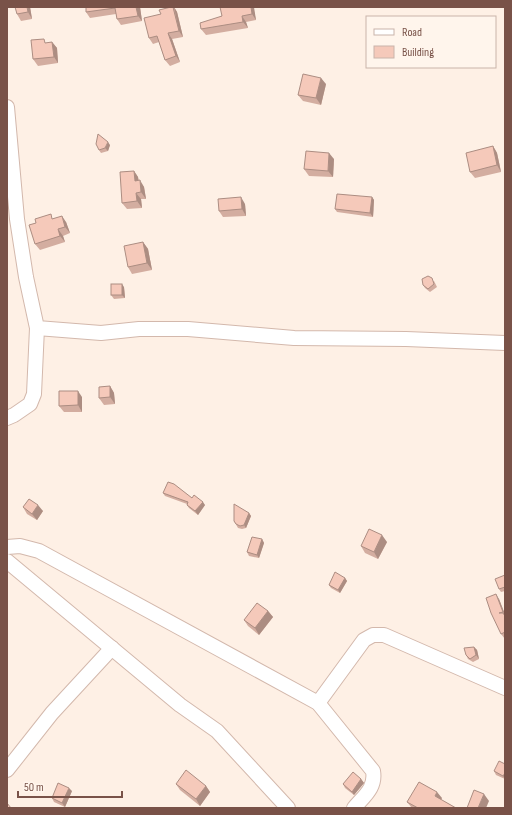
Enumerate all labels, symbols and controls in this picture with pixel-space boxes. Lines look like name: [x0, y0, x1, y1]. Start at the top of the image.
legend: [366, 16, 496, 68]
text: Road: [402, 25, 422, 40]
text: Building: [402, 45, 434, 60]
scale bar: [18, 773, 122, 799]
text: 50 m: [24, 780, 44, 795]

